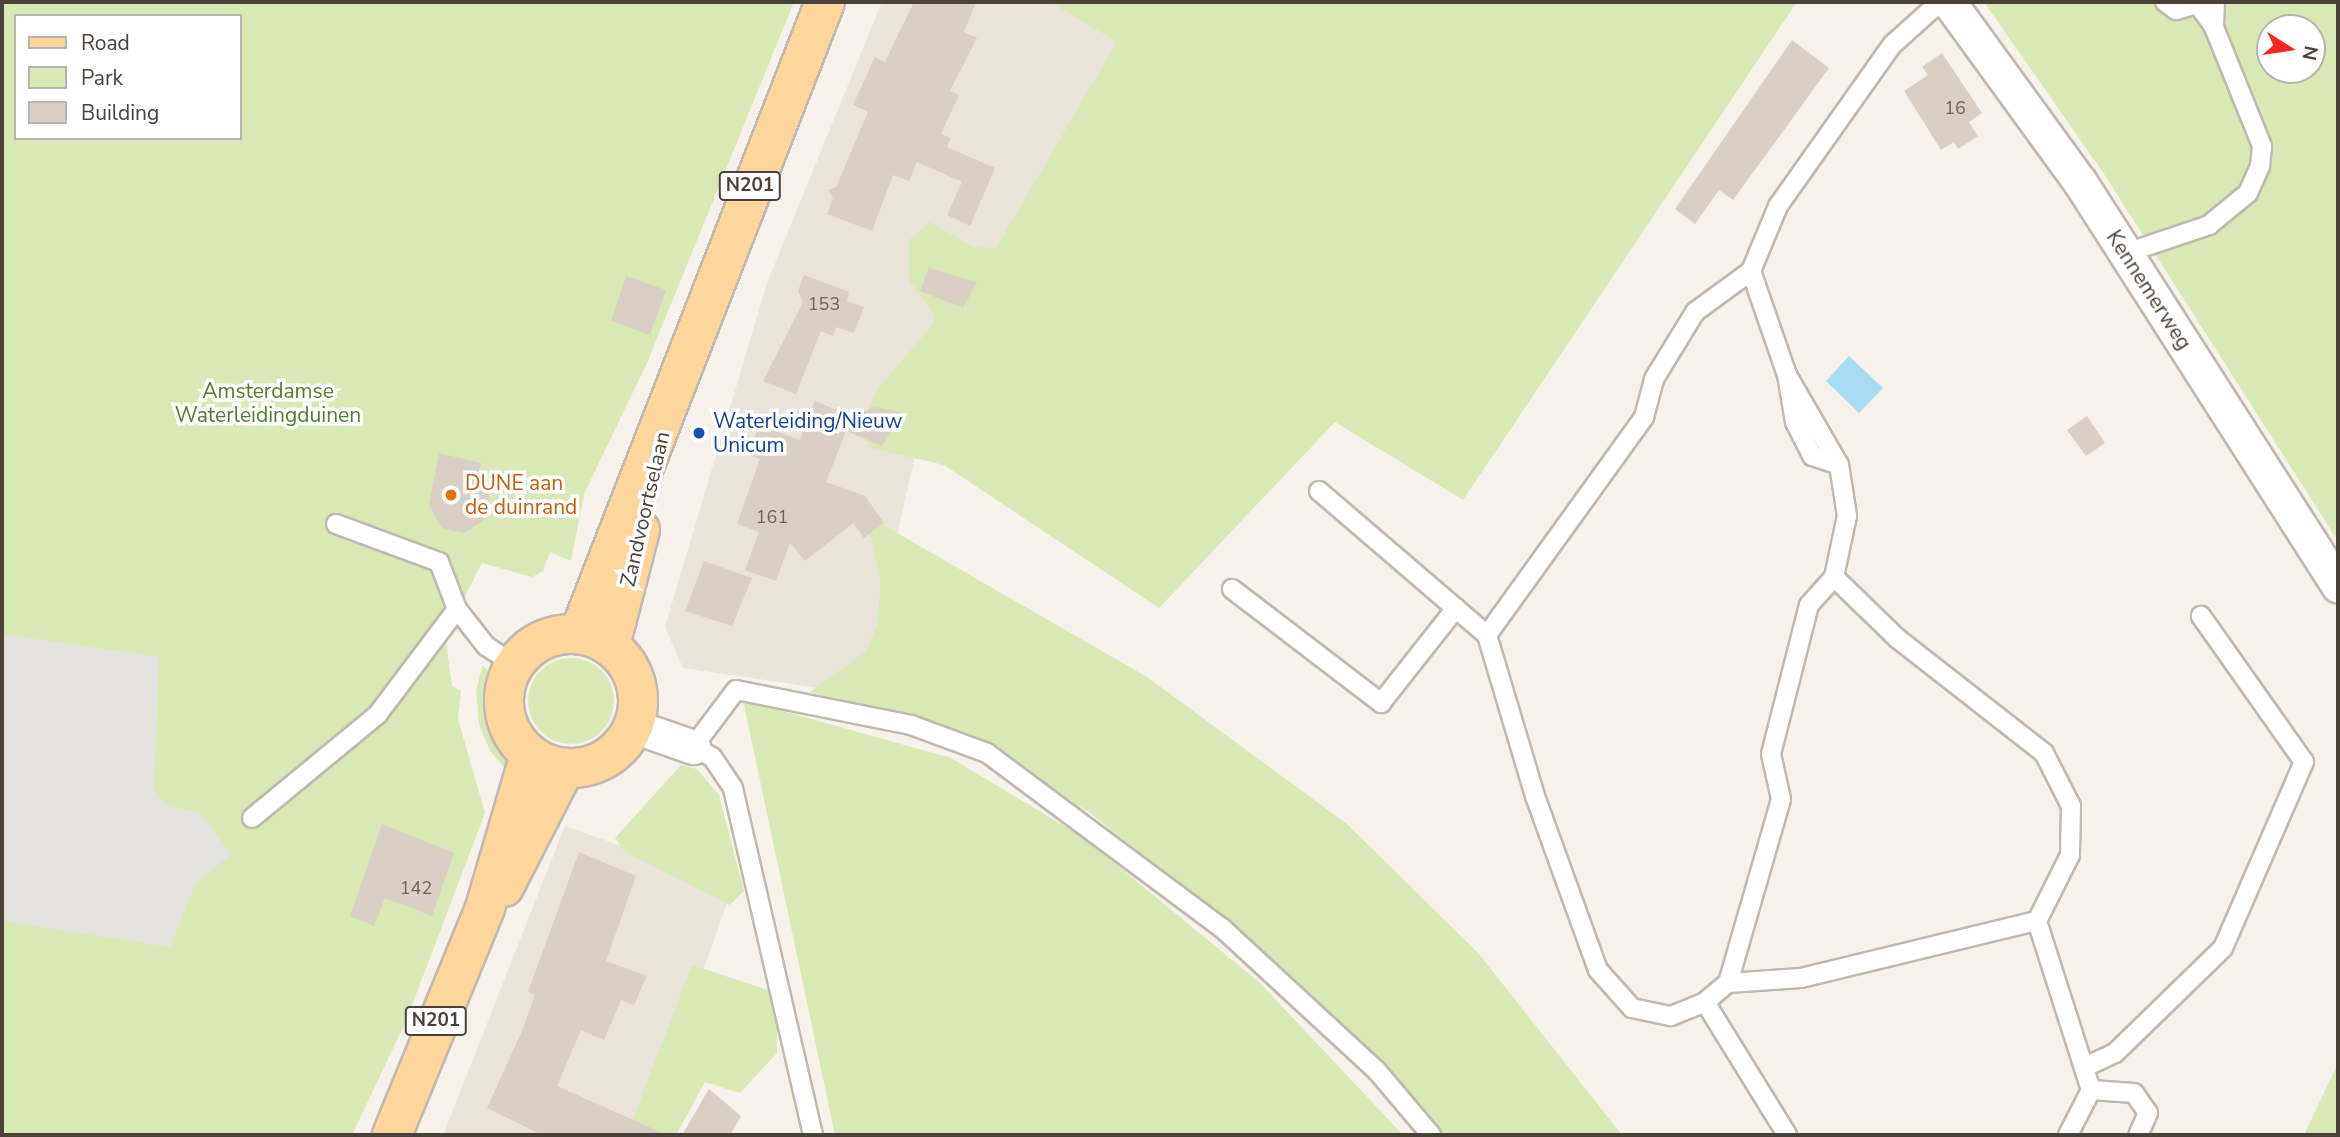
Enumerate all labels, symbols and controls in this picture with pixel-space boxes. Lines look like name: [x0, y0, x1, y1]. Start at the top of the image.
legend: [14, 14, 242, 140]
north arrow: [2256, 14, 2326, 84]
text: Road: [81, 29, 130, 57]
text: N: [2295, 43, 2324, 63]
text: Park: [81, 64, 123, 92]
house number: 16: [1944, 97, 1966, 119]
text: Building: [81, 99, 159, 127]
road number: N201: [718, 170, 782, 202]
street label: Kennemerweg: [2101, 226, 2197, 354]
house number: 153: [808, 293, 840, 315]
park label: Amsterdamse Waterleidingduinen: [175, 378, 361, 428]
place label: Waterleiding/Nieuw Unicum: [713, 408, 902, 458]
marker: Waterleiding/Nieuw Unicum: [691, 425, 707, 441]
street label: Zandvoortselaan: [615, 429, 675, 589]
place label: DUNE aan de duinrand: [465, 470, 577, 520]
marker: DUNE aan de duinrand: [443, 487, 459, 503]
house number: 161: [756, 506, 788, 528]
house number: 142: [400, 877, 432, 899]
road number: N201: [404, 1006, 467, 1036]

